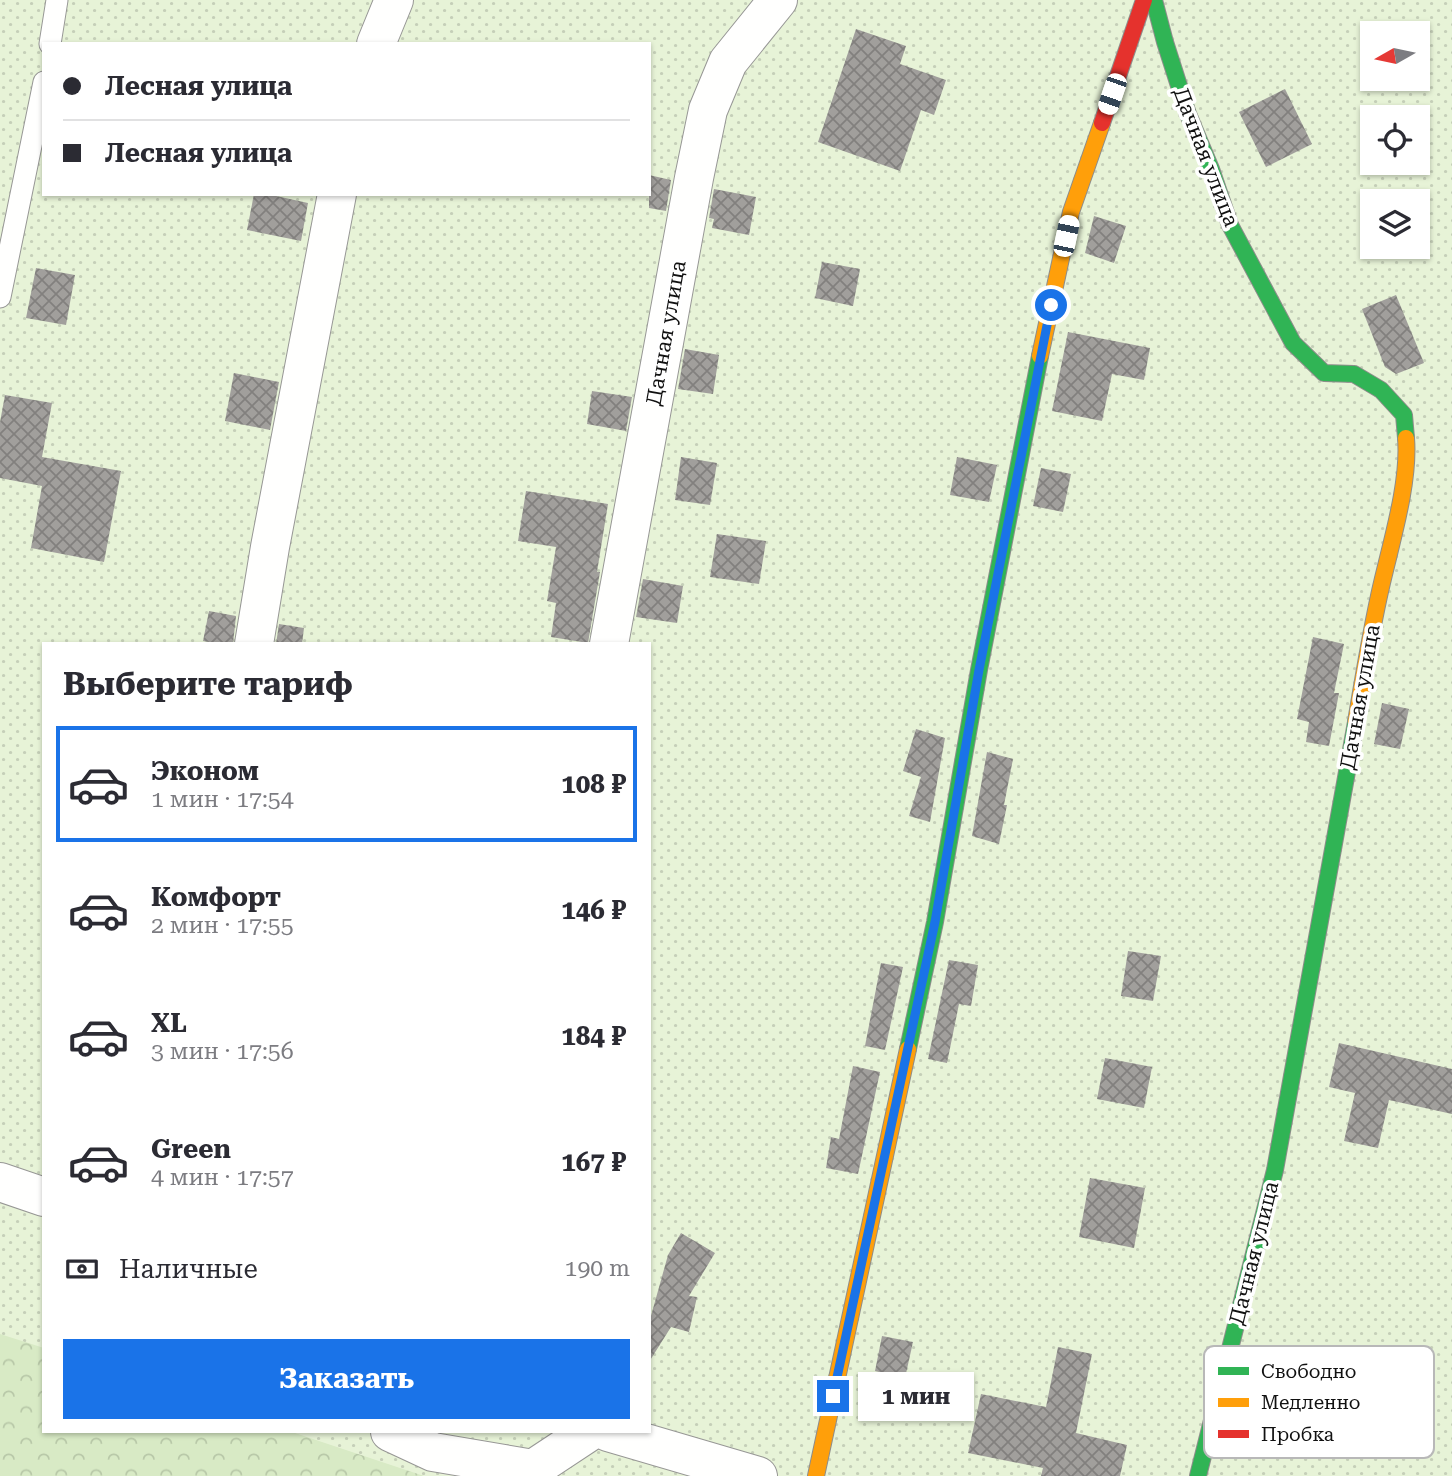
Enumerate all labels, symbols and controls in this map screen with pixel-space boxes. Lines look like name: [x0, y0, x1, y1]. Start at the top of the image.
north arrow: [1360, 21, 1430, 91]
map controls: [1360, 21, 1430, 259]
text: Лесная улица: [105, 71, 292, 101]
car: [1096, 71, 1129, 117]
street label: Дачная улица: [1168, 84, 1244, 230]
button: locate: [1360, 105, 1430, 175]
text: Лесная улица: [105, 138, 292, 168]
button: layers: [1360, 189, 1430, 259]
car: [1052, 213, 1081, 259]
street label: Дачная улица: [641, 258, 691, 407]
route start: [1035, 289, 1067, 321]
street label: Дачная улица: [1335, 622, 1385, 771]
text: Выберите тариф: [63, 665, 353, 703]
icon: car: [67, 753, 130, 816]
text: Эконом: [151, 756, 259, 786]
text: 108 ₽: [561, 769, 626, 799]
text: 1 мин · 17:54: [151, 786, 294, 813]
icon: car: [67, 879, 130, 942]
text: Комфорт: [151, 882, 281, 912]
text: 146 ₽: [561, 895, 626, 925]
text: 2 мин · 17:55: [151, 912, 294, 939]
icon: car: [67, 1005, 130, 1068]
text: XL: [151, 1008, 187, 1038]
text: 184 ₽: [561, 1021, 626, 1051]
text: 3 мин · 17:56: [151, 1038, 294, 1065]
icon: car: [67, 1131, 130, 1194]
text: Green: [151, 1134, 231, 1164]
text: 167 ₽: [561, 1147, 626, 1177]
text: 4 мин · 17:57: [151, 1164, 294, 1191]
street label: Дачная улица: [1225, 1178, 1284, 1327]
icon: cash: [63, 1250, 101, 1288]
text: Наличные: [119, 1254, 258, 1284]
text: 190 m: [565, 1255, 630, 1282]
button: Заказать: [63, 1339, 630, 1419]
legend: [1204, 1346, 1434, 1458]
text: Свободно: [1261, 1360, 1356, 1383]
callout: 1 мин: [858, 1372, 973, 1420]
route end: [817, 1380, 849, 1412]
text: 1 мин: [882, 1383, 950, 1410]
text: Медленно: [1261, 1391, 1360, 1414]
text: Пробка: [1261, 1423, 1335, 1446]

